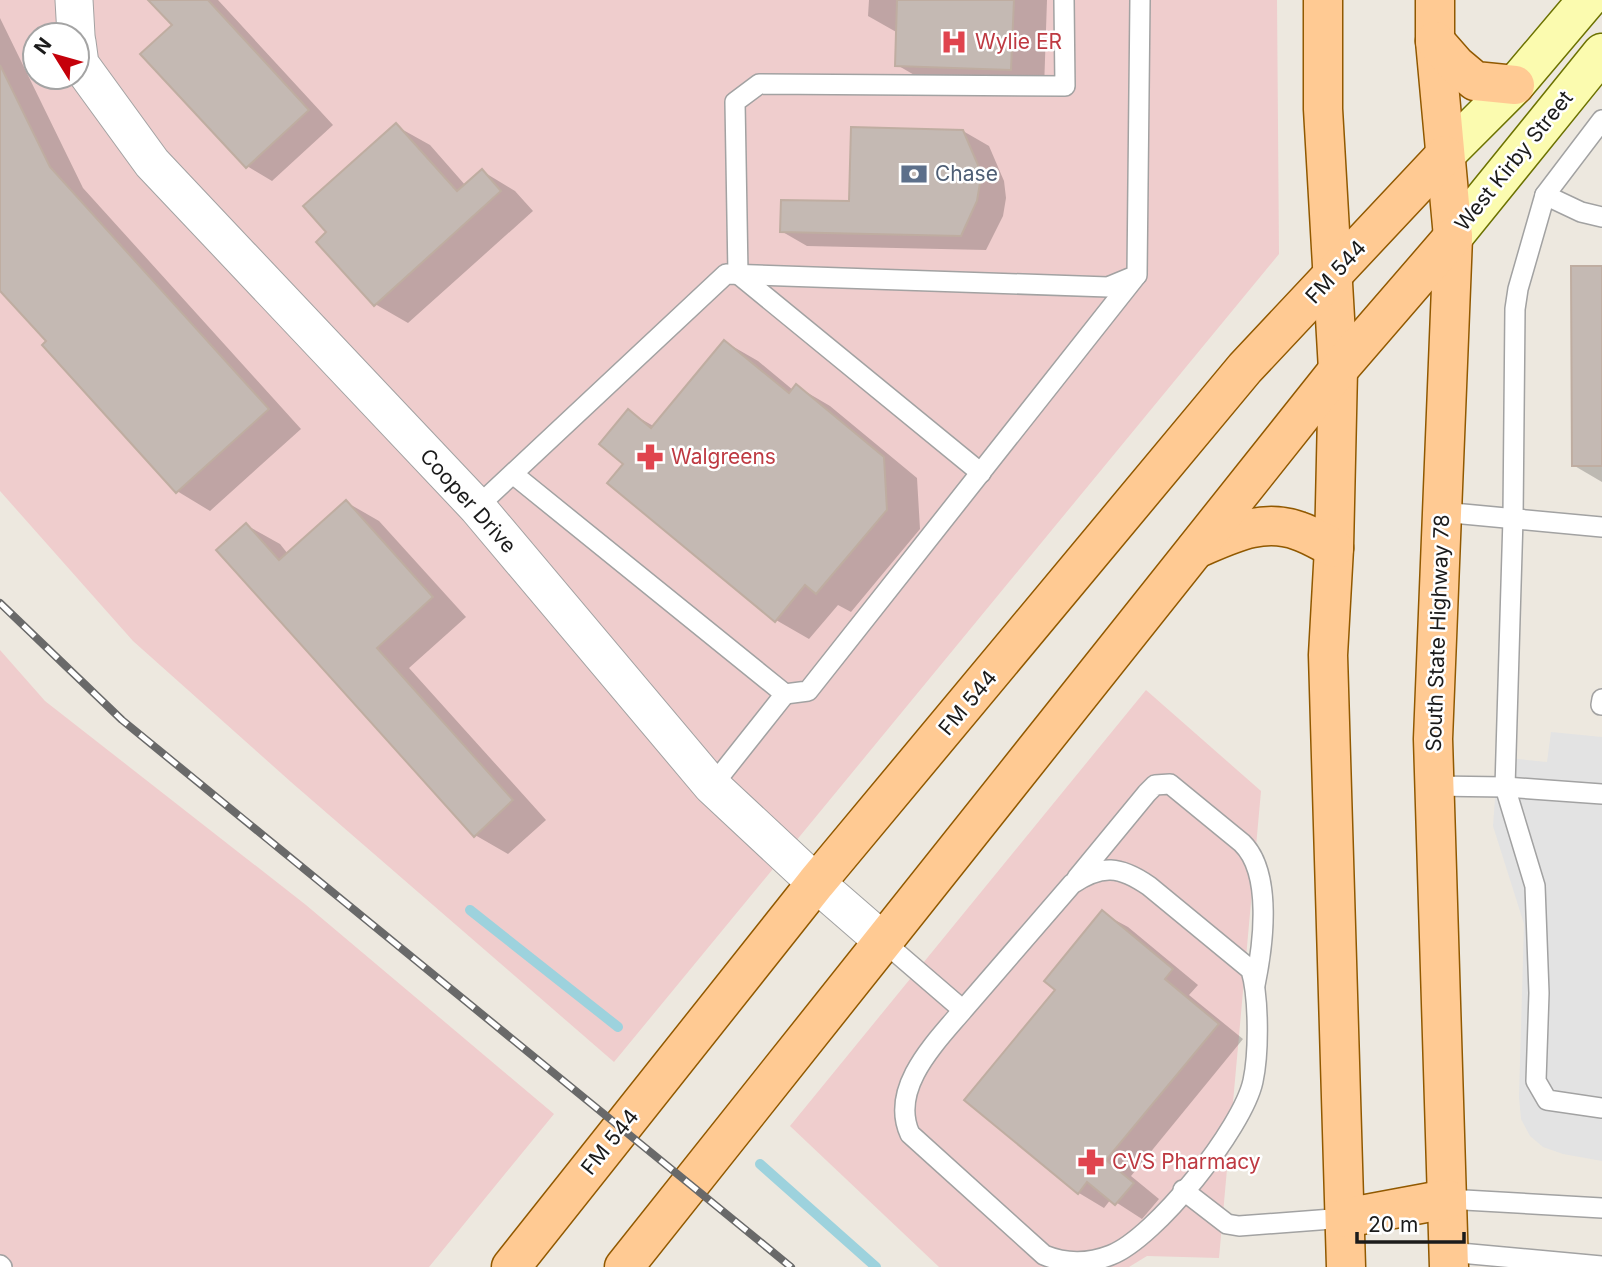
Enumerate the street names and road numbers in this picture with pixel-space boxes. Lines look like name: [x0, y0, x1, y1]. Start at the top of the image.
street label: West Kirby Street: [1449, 86, 1578, 236]
street label: FM 544: [1300, 235, 1371, 308]
street label: Cooper Drive: [415, 443, 522, 558]
street label: South State Highway 78: [1421, 514, 1454, 752]
street label: FM 544: [933, 665, 1002, 740]
street label: FM 544: [576, 1104, 644, 1180]

